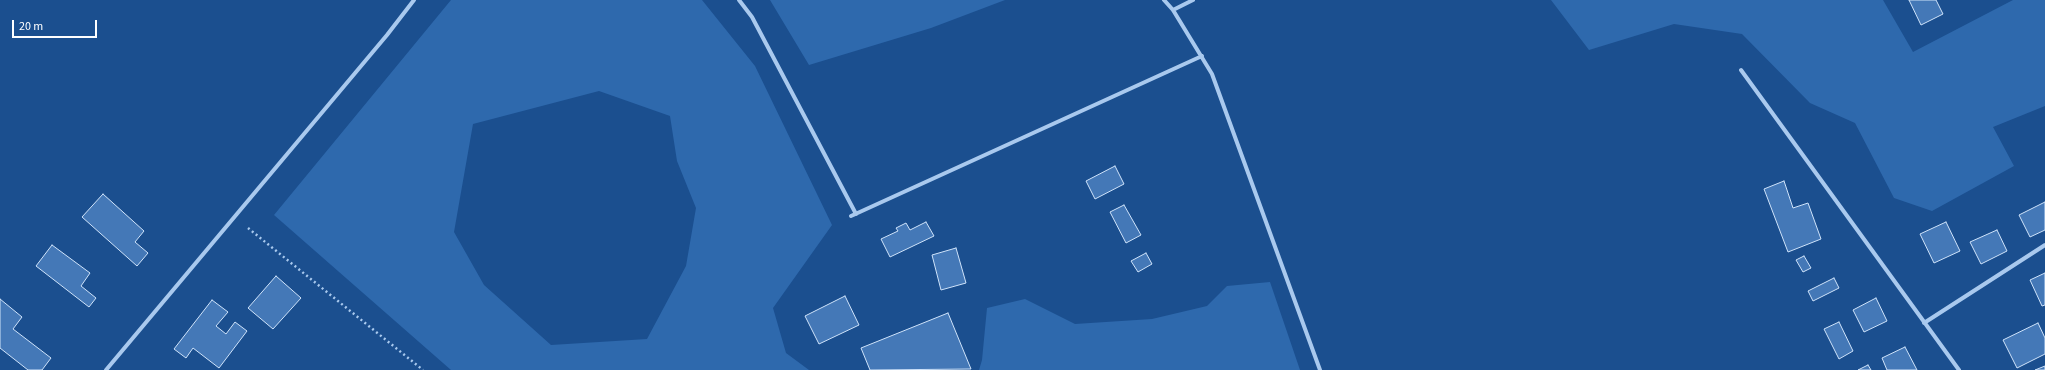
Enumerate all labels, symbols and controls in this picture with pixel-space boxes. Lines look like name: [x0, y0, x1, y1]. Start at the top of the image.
scale bar: [14, 12, 99, 38]
text: 20 m: [19, 18, 43, 35]

